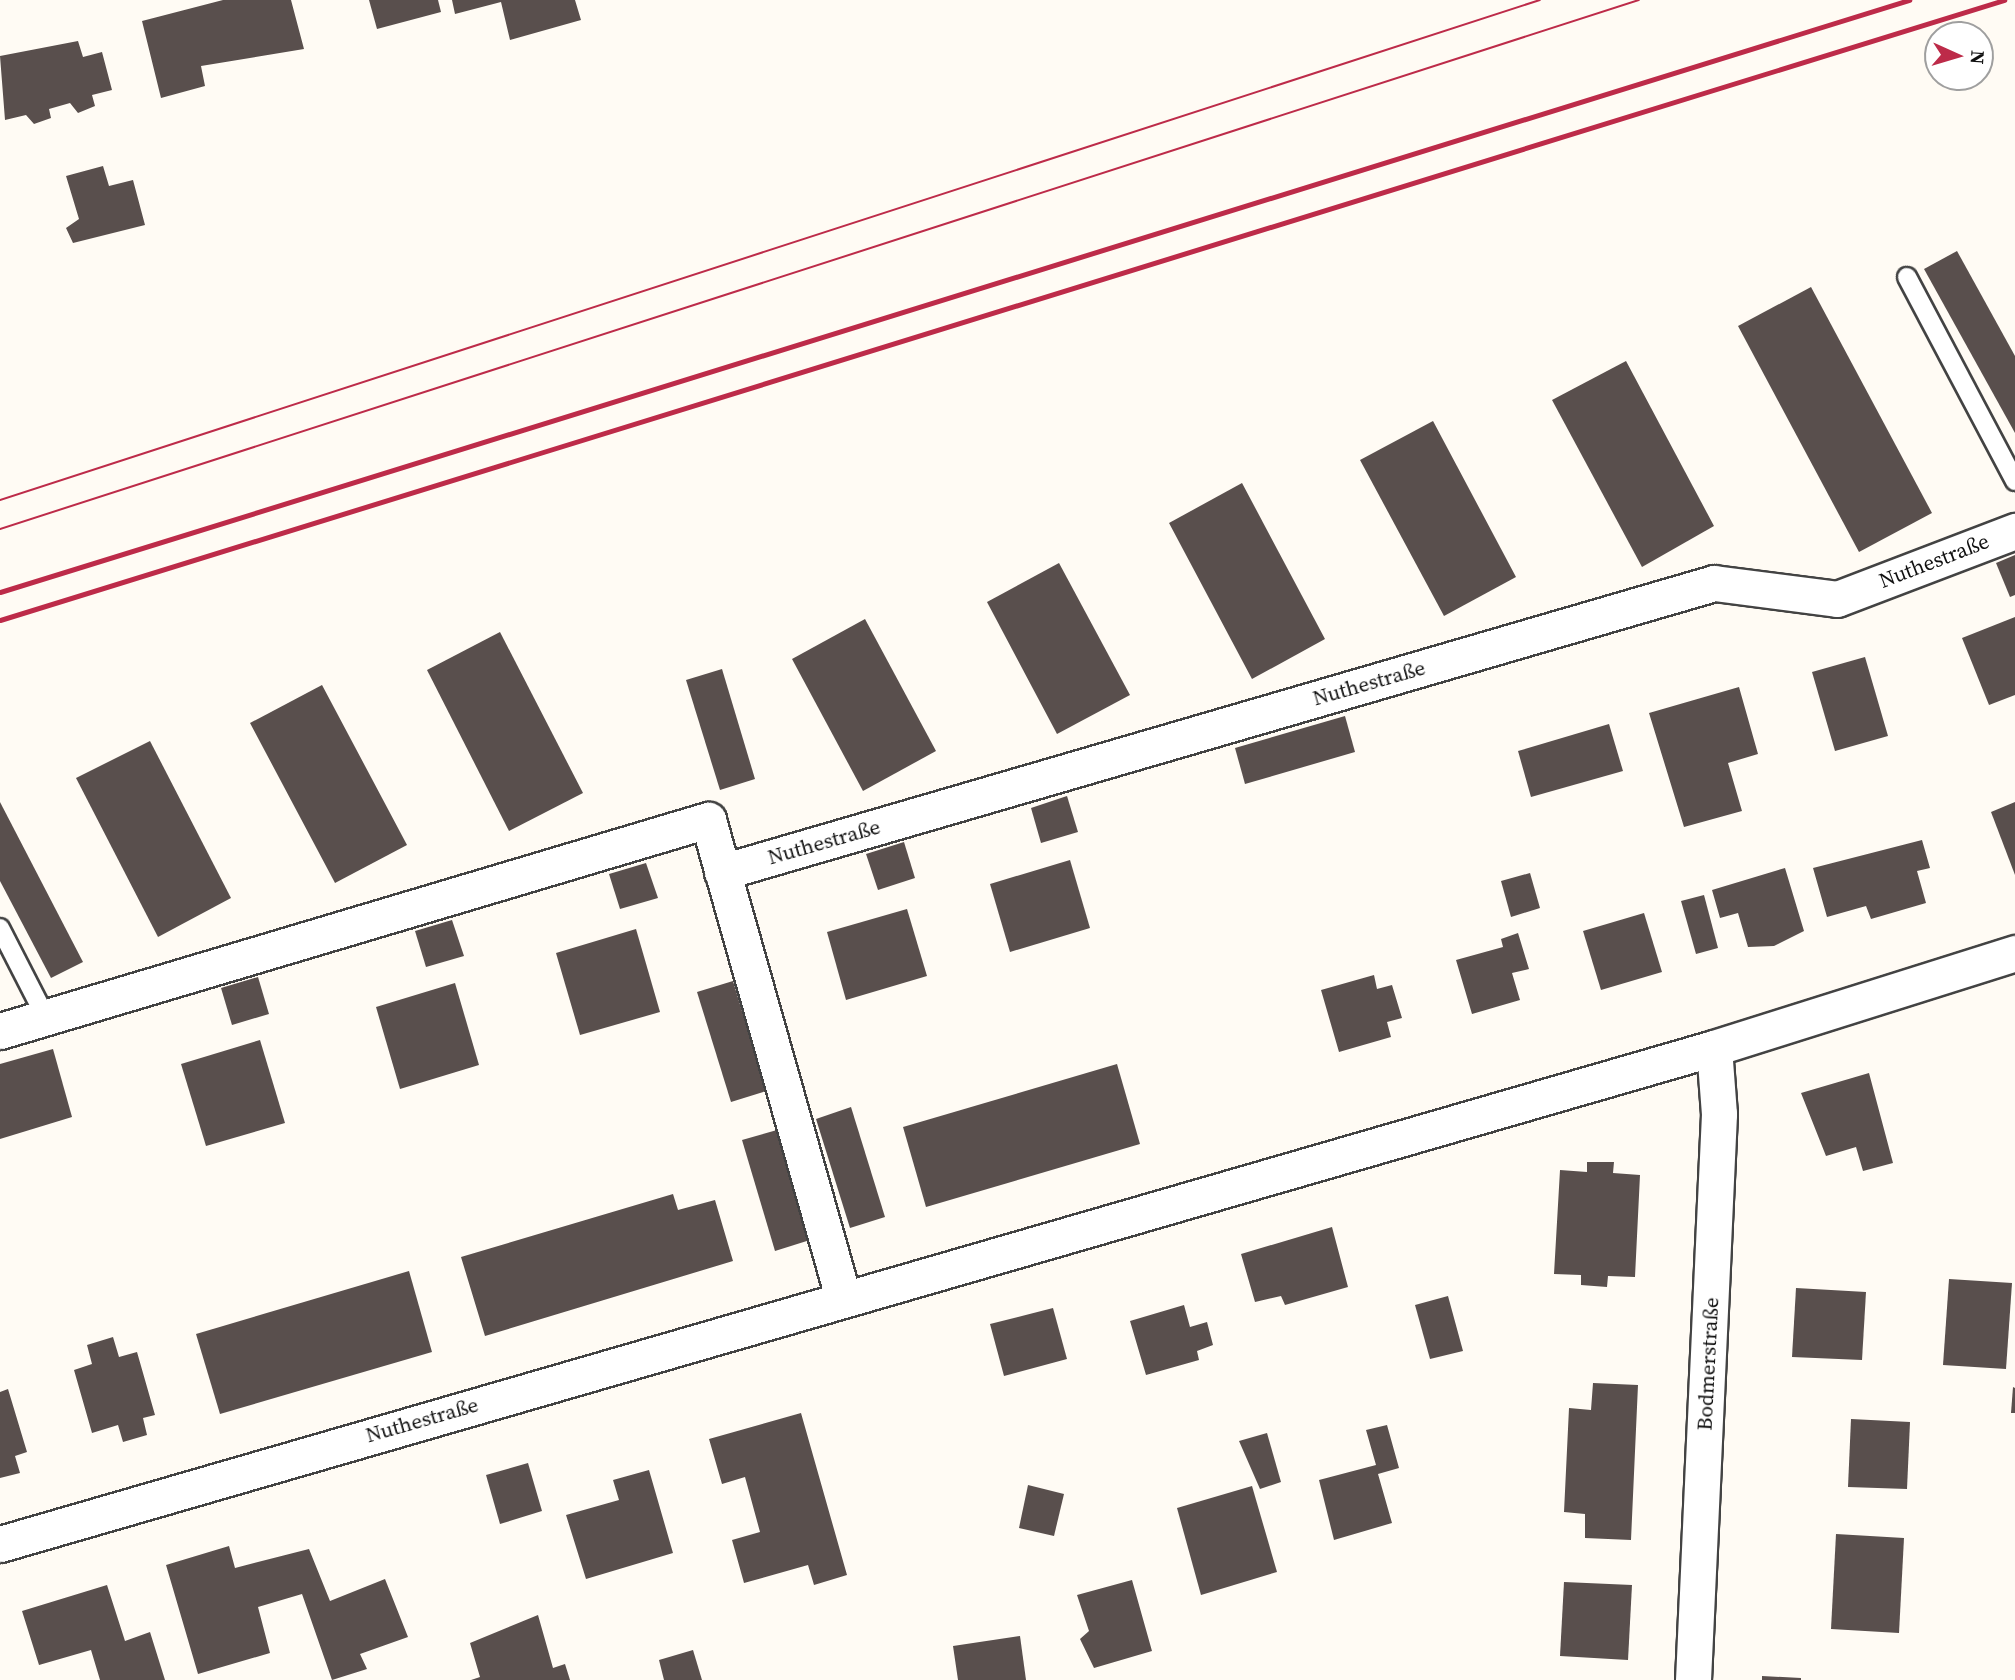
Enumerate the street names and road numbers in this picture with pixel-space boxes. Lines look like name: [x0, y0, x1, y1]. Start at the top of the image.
street label: Nuthestraße: [1875, 528, 1993, 594]
street label: Nuthestraße: [1310, 655, 1428, 711]
street label: Nuthestraße: [765, 814, 883, 870]
street label: Bodmerstraße: [1692, 1297, 1724, 1431]
street label: Nuthestraße: [363, 1392, 481, 1448]

